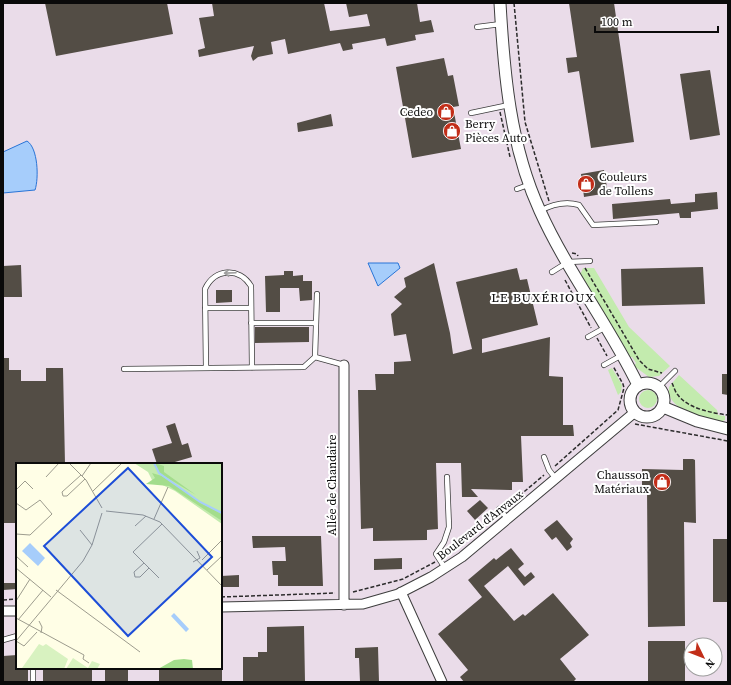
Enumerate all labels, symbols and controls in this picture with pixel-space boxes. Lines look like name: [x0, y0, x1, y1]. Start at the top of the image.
scale bar: [595, 8, 718, 34]
text: 100 m: [601, 14, 633, 30]
shop icon: Cedeo: [436, 102, 456, 122]
place label: Cedeo: [400, 104, 433, 120]
place label: Berry Pièces Auto: [465, 116, 527, 146]
shop icon: Berry Pièces Auto: [442, 121, 462, 141]
place label: Couleurs de Tollens: [599, 169, 653, 199]
shop icon: Couleurs de Tollens: [576, 174, 596, 194]
one-way arrow: [224, 270, 237, 277]
district label: LE BUXÉRIOUX: [491, 289, 595, 306]
street label: Allée de Chandaire: [324, 434, 340, 536]
inset map: [16, 463, 222, 669]
place label: Chausson Matériaux: [594, 467, 650, 497]
shop icon: Chausson Matériaux: [652, 472, 672, 492]
street label: Boulevard d'Anvaux: [434, 486, 527, 564]
north arrow: [683, 637, 723, 677]
text: N: [702, 655, 718, 672]

